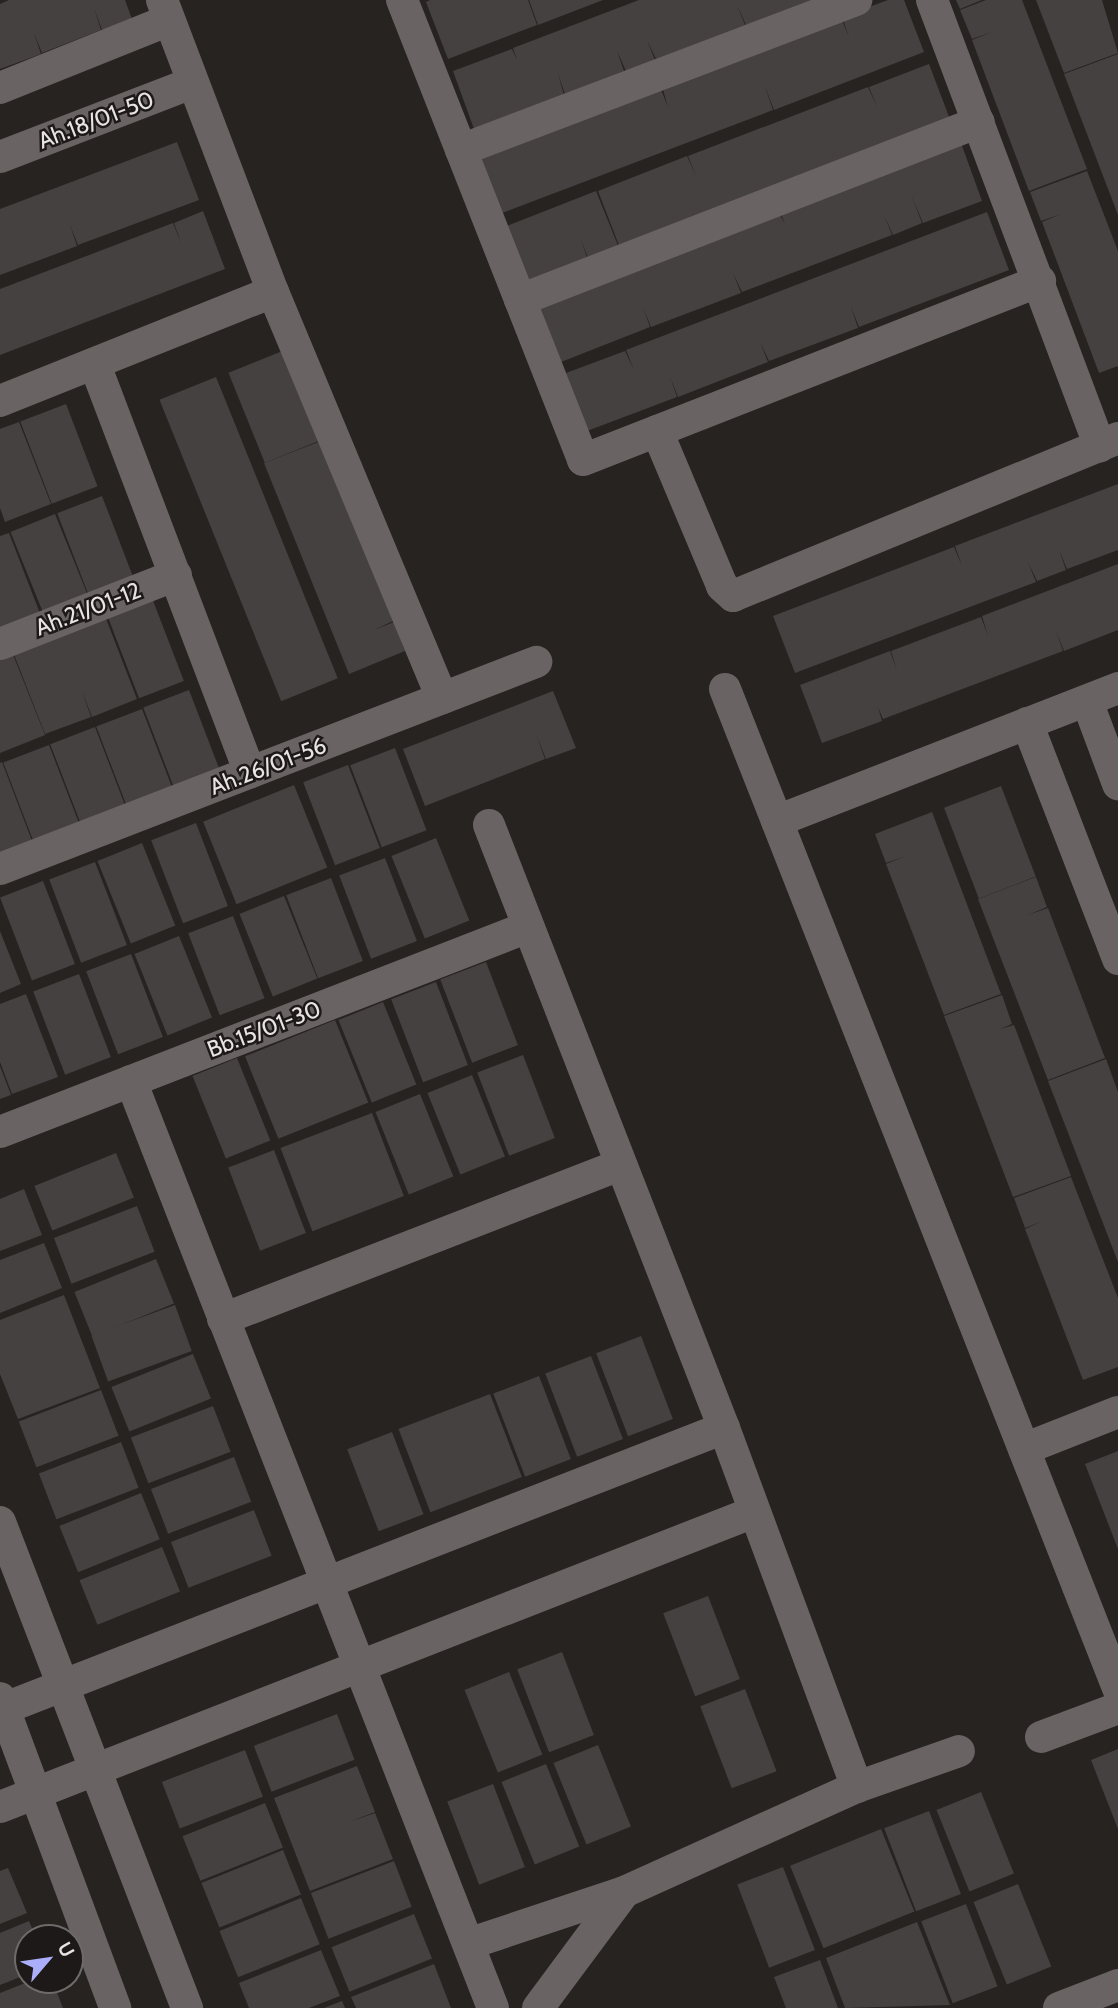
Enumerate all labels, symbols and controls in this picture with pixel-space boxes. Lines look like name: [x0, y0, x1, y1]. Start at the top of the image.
street label: Ah.18/01-50: [34, 85, 158, 155]
street label: Ah.21/01-12: [31, 576, 145, 642]
street label: Ah.26/01-56: [206, 731, 330, 801]
street label: Bb.15/01-30: [203, 995, 325, 1063]
north arrow: [14, 1924, 84, 1994]
text: U: [53, 1938, 79, 1961]

